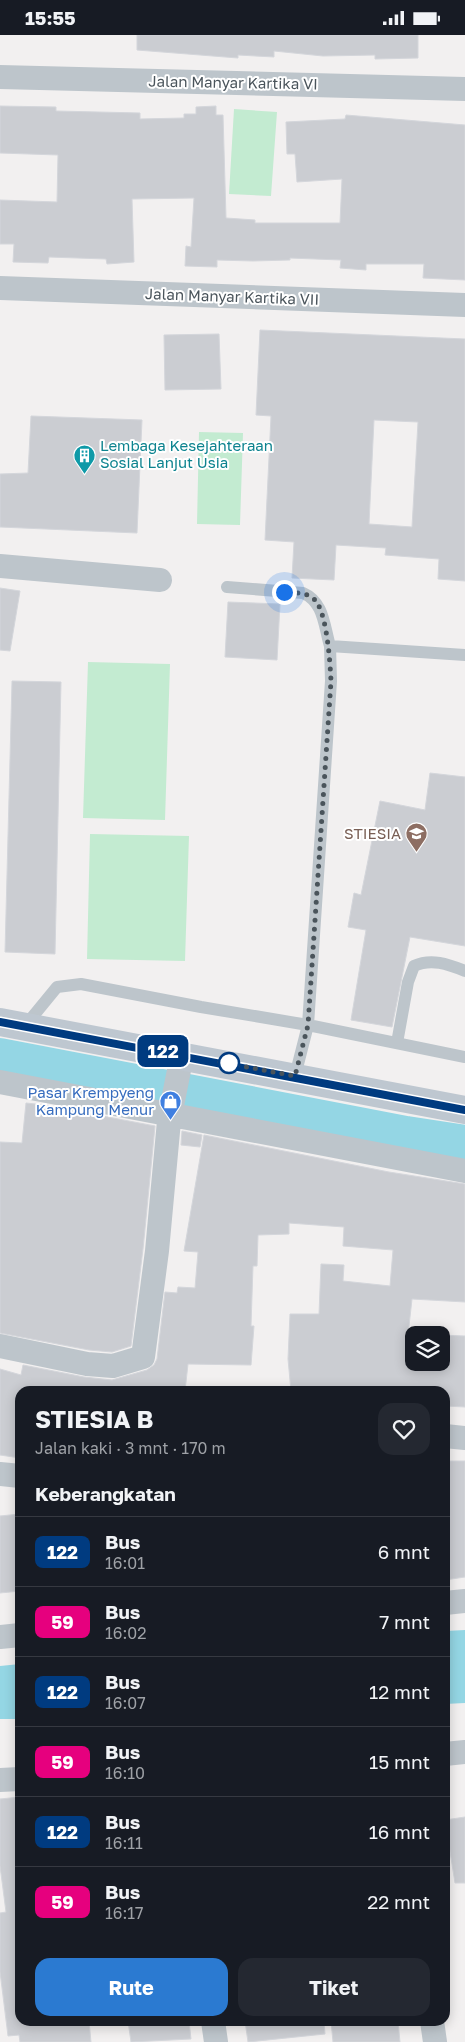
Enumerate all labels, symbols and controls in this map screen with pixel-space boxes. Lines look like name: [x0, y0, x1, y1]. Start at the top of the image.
text: 15:55: [25, 6, 76, 29]
street label: Jalan Manyar Kartika VI: [148, 72, 318, 92]
street label: Jalan Manyar Kartika VII: [145, 284, 319, 308]
place label: Lembaga Kesejahteraan Sosial Lanjut Usia: [100, 436, 273, 471]
building icon: Lembaga Kesejahteraan Sosial Lanjut Usia: [72, 443, 96, 474]
your location: [272, 580, 297, 605]
school or university icon: STIESIA: [405, 822, 429, 853]
place label: STIESIA: [344, 824, 401, 842]
line badge: 122: [134, 1035, 192, 1067]
text: 122: [147, 1040, 179, 1062]
unlabelled marker: [218, 1052, 240, 1074]
place label: Pasar Krempyeng Kampung Menur: [28, 1083, 154, 1118]
shop icon: Pasar Krempyeng Kampung Menur: [158, 1090, 182, 1121]
map controls: [405, 1326, 450, 1371]
button: layers: [405, 1326, 450, 1371]
button: heart: [378, 1403, 430, 1455]
text: STIESIA B: [35, 1404, 154, 1433]
text: Jalan kaki · 3 mnt · 170 m: [35, 1438, 226, 1458]
text: Keberangkatan: [35, 1482, 176, 1505]
text: Bus: [105, 1530, 140, 1553]
text: 6 mnt: [378, 1540, 430, 1563]
text: 122: [47, 1541, 78, 1563]
text: 16:01: [105, 1553, 145, 1573]
text: Bus: [105, 1600, 140, 1623]
text: 7 mnt: [379, 1610, 430, 1633]
text: 59: [51, 1611, 74, 1633]
text: 16:02: [105, 1623, 146, 1643]
text: Bus: [105, 1670, 140, 1693]
text: 12 mnt: [369, 1680, 430, 1703]
text: 122: [47, 1681, 78, 1703]
text: 16:07: [105, 1693, 146, 1713]
text: Bus: [105, 1740, 140, 1763]
text: 15 mnt: [369, 1750, 430, 1773]
text: 59: [51, 1751, 74, 1773]
text: 16:10: [105, 1763, 145, 1783]
text: Bus: [105, 1810, 140, 1833]
text: 16 mnt: [369, 1820, 430, 1843]
text: 122: [47, 1821, 78, 1843]
text: 16:11: [105, 1833, 143, 1853]
text: Bus: [105, 1880, 140, 1903]
text: 22 mnt: [367, 1890, 430, 1913]
text: 59: [51, 1891, 74, 1913]
text: 16:17: [105, 1903, 143, 1923]
button: Rute: [35, 1958, 228, 2016]
button: Tiket: [238, 1958, 430, 2016]

